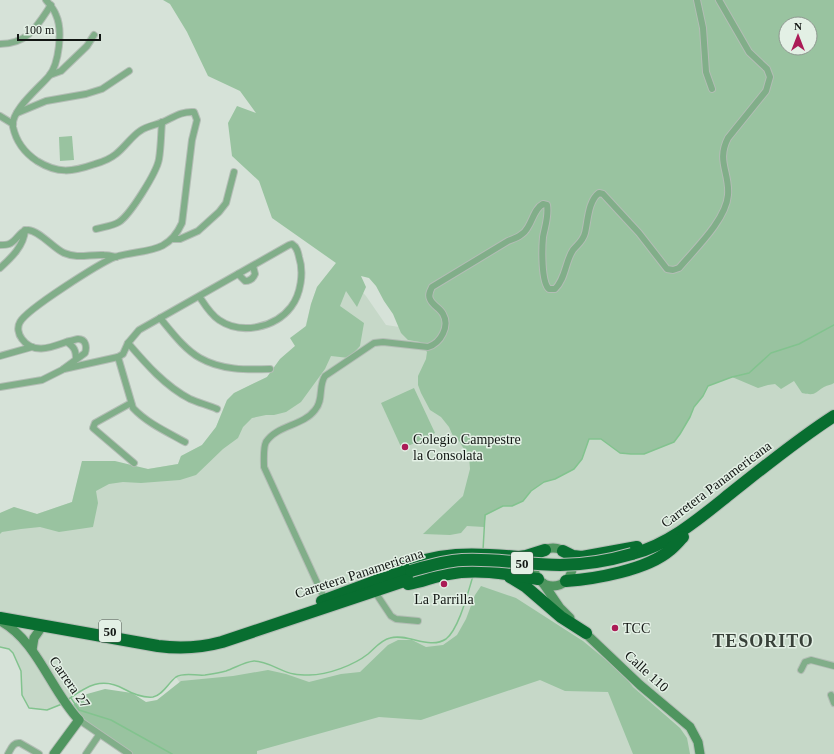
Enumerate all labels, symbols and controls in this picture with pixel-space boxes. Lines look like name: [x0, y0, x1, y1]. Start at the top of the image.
scale bar: [18, 16, 100, 42]
north arrow: [778, 16, 818, 56]
text: N: [794, 20, 802, 32]
text: 100 m: [24, 23, 55, 37]
place label: Colegio Campestre la Consolata: [413, 432, 521, 463]
street label: Carretera Panamericana: [658, 438, 775, 531]
marker: Colegio Campestre la Consolata: [400, 442, 410, 452]
street label: Carretera Panamericana: [293, 545, 426, 601]
road number: 50: [511, 552, 533, 574]
marker: La Parrilla: [439, 579, 449, 589]
place label: La Parrilla: [414, 592, 475, 607]
road number: 50: [99, 620, 121, 642]
place label: TCC: [623, 621, 650, 636]
marker: TCC: [610, 623, 620, 633]
district label: TESORITO: [712, 631, 814, 651]
street label: Calle 110: [622, 648, 672, 695]
street label: Carrera 27: [46, 654, 93, 711]

